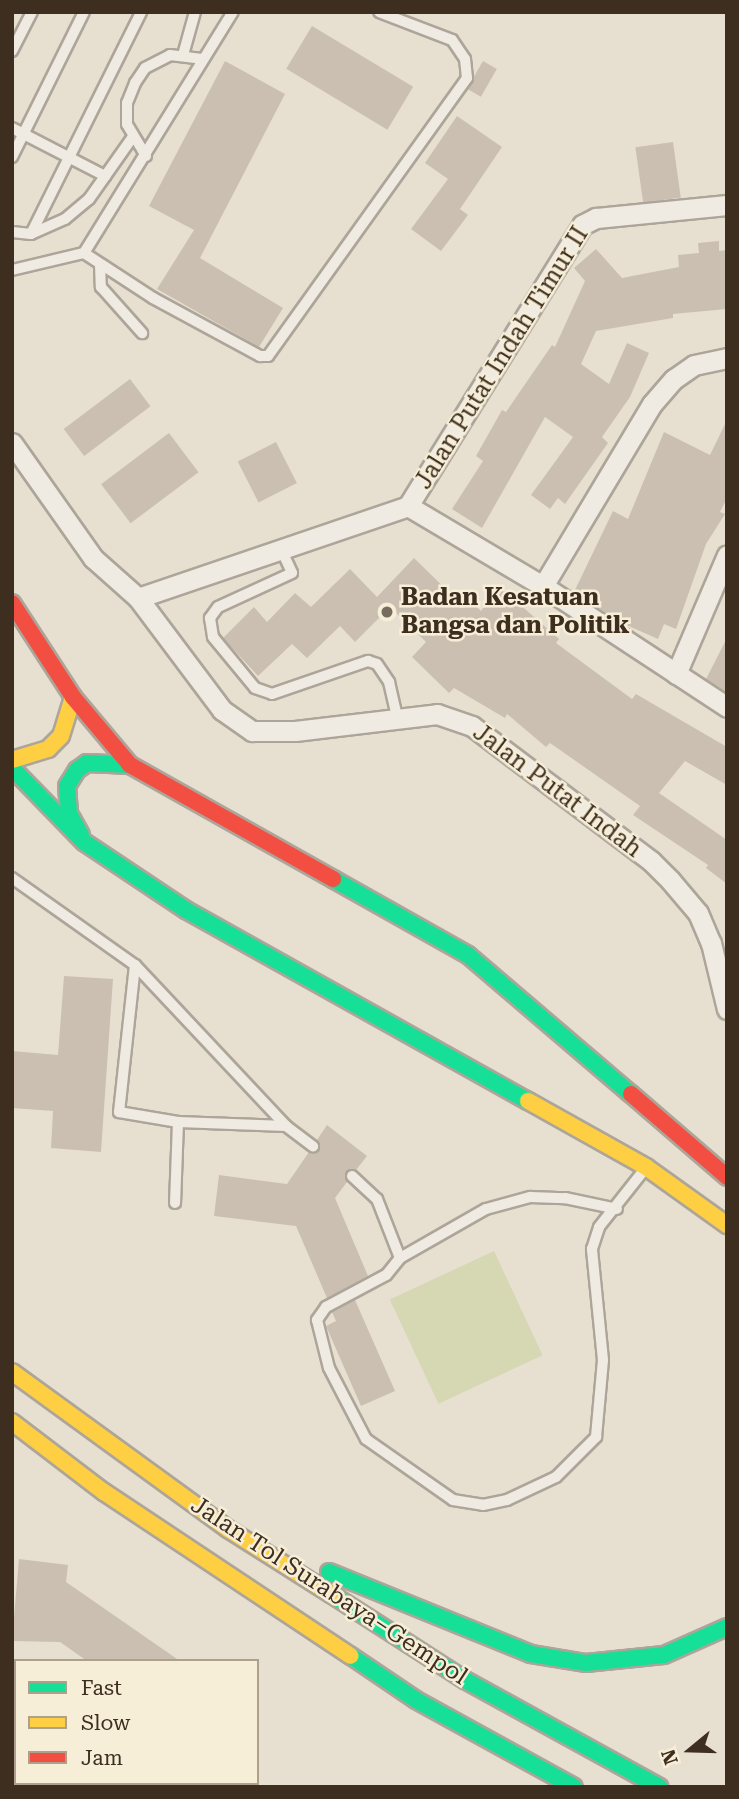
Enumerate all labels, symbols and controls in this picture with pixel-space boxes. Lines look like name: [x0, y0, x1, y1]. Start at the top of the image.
street label: Jalan Putat Indah Timur II: [409, 221, 595, 495]
place label: Badan Kesatuan Bangsa dan Politik: [401, 584, 630, 640]
marker: Badan Kesatuan Bangsa dan Politik: [379, 604, 395, 620]
street label: Jalan Putat Indah: [467, 718, 647, 864]
street label: Jalan Tol Surabaya–Gempol: [185, 1491, 473, 1691]
legend: [14, 1659, 259, 1785]
text: Fast: [81, 1676, 122, 1700]
text: Slow: [81, 1711, 130, 1735]
north arrow: [655, 1715, 725, 1785]
text: Jam: [81, 1746, 123, 1770]
text: N: [656, 1746, 683, 1768]

